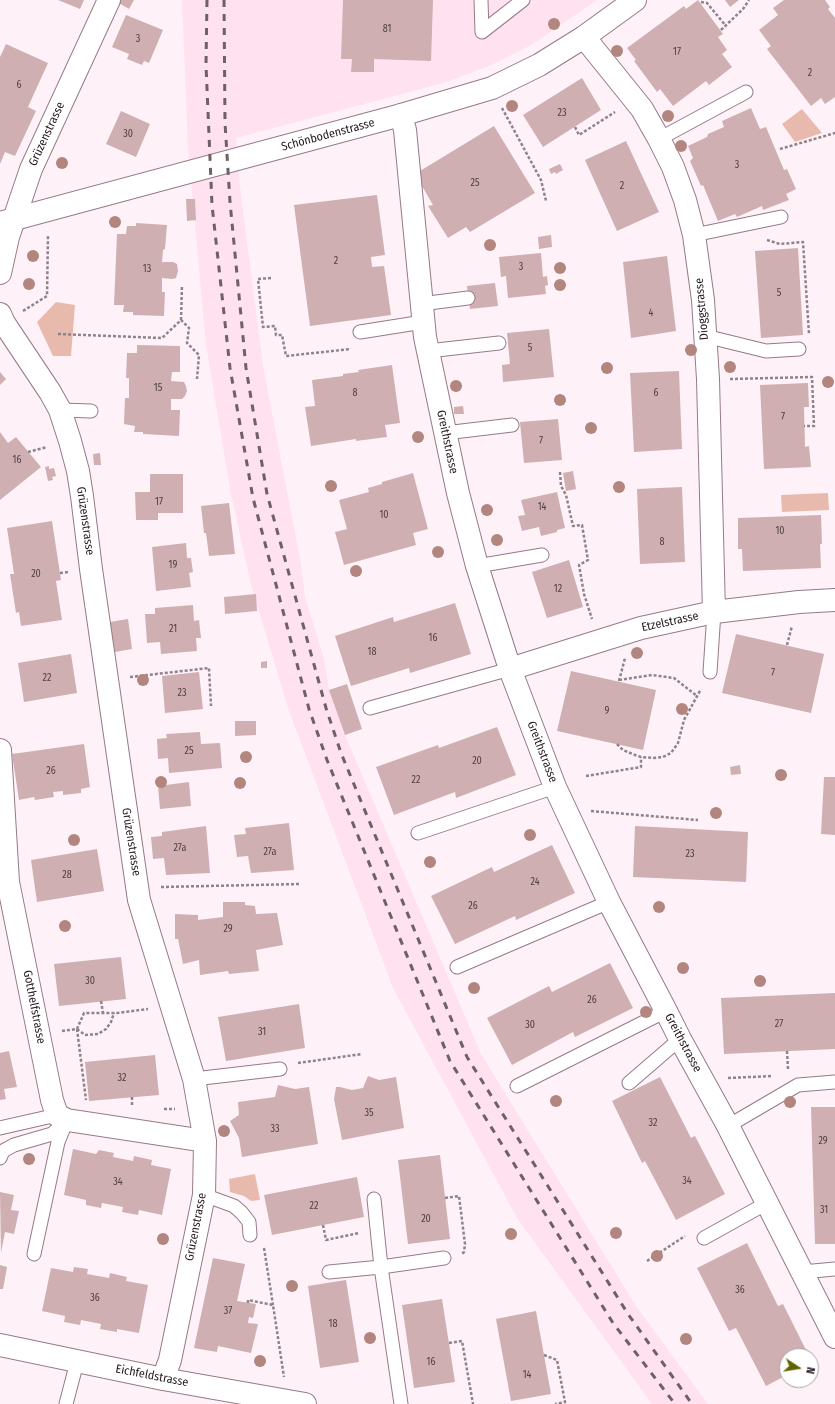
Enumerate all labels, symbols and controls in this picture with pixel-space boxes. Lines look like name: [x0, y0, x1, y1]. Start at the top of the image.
house number: 81: [383, 23, 391, 35]
house number: 3: [136, 33, 140, 45]
house number: 17: [673, 46, 681, 58]
house number: 2: [808, 67, 812, 79]
house number: 6: [17, 79, 21, 91]
street label: Grüzenstrasse: [26, 100, 68, 168]
house number: 23: [558, 107, 566, 119]
street label: Schönbodenstrasse: [280, 116, 376, 154]
house number: 30: [123, 128, 133, 140]
house number: 3: [735, 159, 739, 171]
house number: 25: [471, 177, 479, 189]
house number: 2: [620, 180, 624, 192]
house number: 2: [334, 255, 338, 267]
house number: 3: [519, 261, 523, 273]
house number: 13: [143, 263, 151, 275]
street label: Dioggstrasse: [692, 277, 712, 341]
house number: 5: [777, 287, 781, 299]
house number: 4: [649, 307, 653, 319]
house number: 5: [528, 342, 532, 354]
house number: 15: [154, 382, 162, 394]
house number: 8: [353, 387, 357, 399]
house number: 6: [654, 387, 658, 399]
street label: Greithstrasse: [433, 409, 461, 475]
house number: 7: [781, 411, 785, 423]
house number: 7: [539, 435, 543, 447]
house number: 16: [13, 454, 21, 466]
street label: Grüzenstrasse: [73, 486, 97, 556]
house number: 17: [155, 496, 163, 508]
house number: 14: [538, 501, 546, 513]
house number: 10: [379, 509, 389, 521]
house number: 10: [775, 525, 785, 537]
house number: 8: [660, 536, 664, 548]
house number: 19: [169, 559, 177, 571]
house number: 20: [31, 568, 41, 580]
house number: 12: [554, 583, 562, 595]
street label: Etzelstrasse: [640, 609, 700, 635]
house number: 21: [169, 623, 177, 635]
house number: 16: [429, 632, 437, 644]
house number: 18: [368, 646, 376, 658]
house number: 7: [771, 667, 775, 679]
house number: 22: [43, 672, 51, 684]
house number: 23: [178, 687, 186, 699]
house number: 9: [605, 705, 609, 717]
street label: Greithstrasse: [524, 719, 560, 785]
house number: 25: [185, 745, 193, 757]
house number: 20: [472, 755, 482, 767]
house number: 26: [46, 765, 56, 777]
house number: 22: [412, 774, 420, 786]
street label: Grüzenstrasse: [118, 807, 144, 877]
house number: 27a: [174, 842, 186, 854]
house number: 27a: [264, 846, 276, 858]
house number: 23: [686, 848, 694, 860]
house number: 28: [62, 869, 72, 881]
house number: 24: [530, 876, 540, 888]
house number: 26: [468, 900, 478, 912]
house number: 29: [223, 923, 233, 935]
street label: Gotthelfstrasse: [20, 969, 48, 1045]
house number: 30: [85, 975, 95, 987]
house number: 26: [587, 994, 597, 1006]
street label: Greithstrasse: [661, 1011, 705, 1075]
house number: 27: [775, 1018, 783, 1030]
house number: 30: [525, 1019, 535, 1031]
house number: 31: [258, 1026, 266, 1038]
house number: 32: [118, 1072, 126, 1084]
house number: 35: [364, 1107, 374, 1119]
house number: 32: [649, 1117, 657, 1129]
house number: 33: [270, 1123, 280, 1135]
house number: 29: [818, 1135, 828, 1147]
house number: 34: [682, 1175, 692, 1187]
house number: 34: [113, 1176, 123, 1188]
street label: Grüzenstrasse: [182, 1192, 210, 1262]
house number: 22: [310, 1200, 318, 1212]
house number: 31: [820, 1204, 828, 1216]
house number: 20: [421, 1213, 431, 1225]
house number: 36: [735, 1284, 745, 1296]
house number: 36: [90, 1292, 100, 1304]
house number: 37: [224, 1305, 232, 1317]
house number: 18: [329, 1318, 337, 1330]
north arrow: [779, 1348, 819, 1388]
house number: 16: [427, 1356, 435, 1368]
street label: Eichfeldstrasse: [114, 1362, 190, 1390]
text: N: [803, 1366, 817, 1375]
house number: 14: [523, 1369, 531, 1381]

